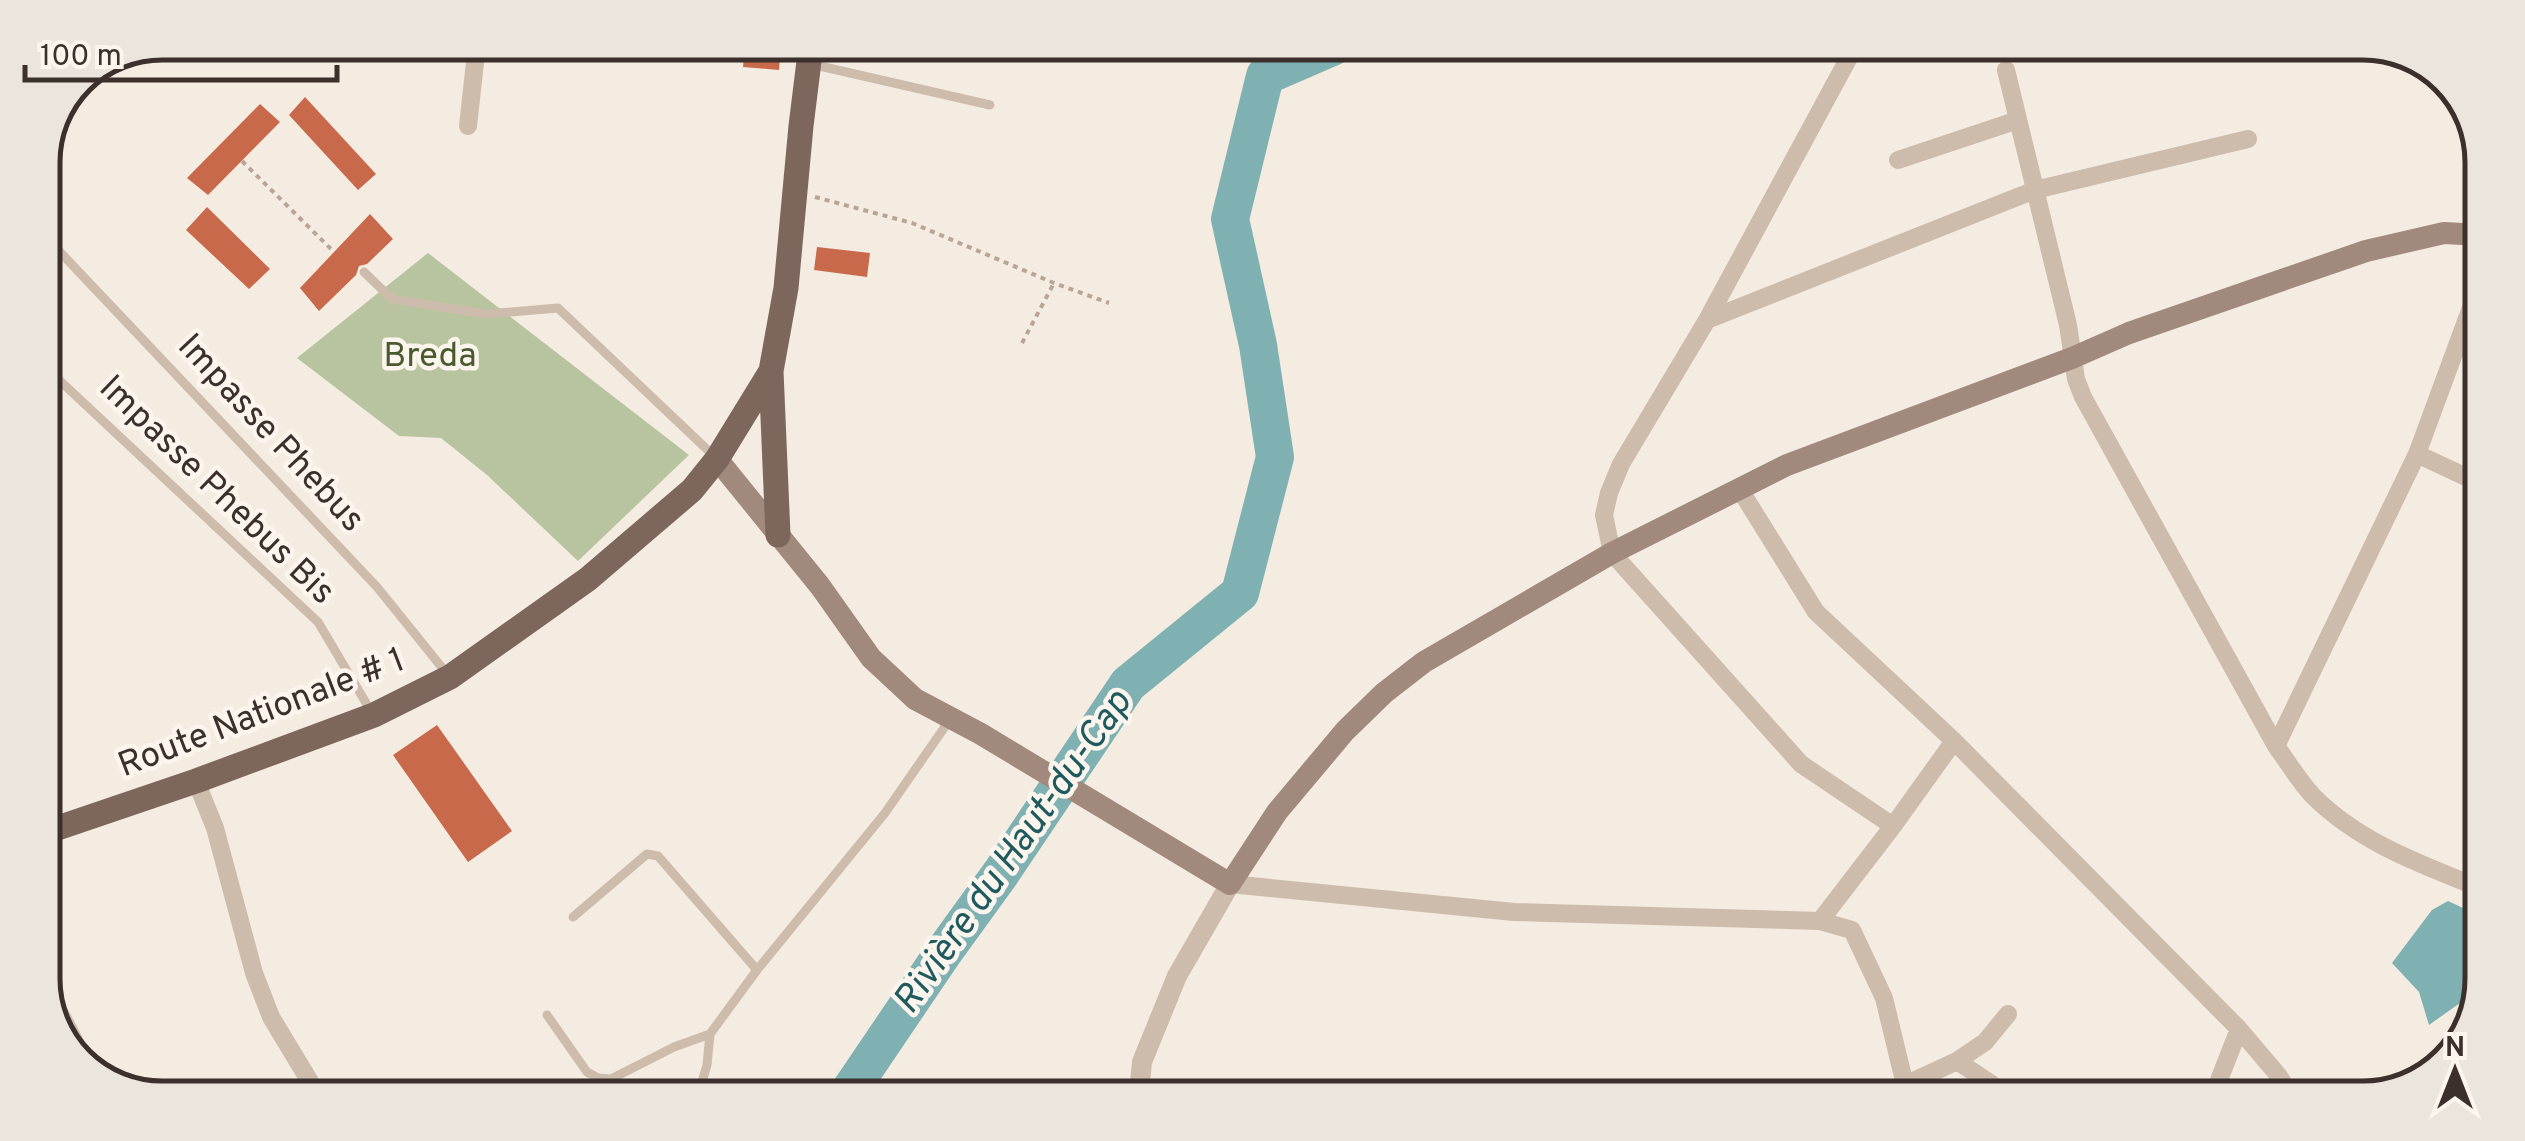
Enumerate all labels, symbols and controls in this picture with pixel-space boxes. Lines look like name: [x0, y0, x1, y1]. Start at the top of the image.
scale bar: [25, 20, 338, 82]
text: 100 m: [40, 39, 122, 76]
street label: Impasse Phebus: [167, 326, 373, 542]
park label: Breda: [383, 335, 477, 379]
street label: Impasse Phebus Bis: [89, 367, 343, 615]
street label: Route Nationale # 1: [112, 639, 412, 789]
water label: Rivière du Haut-du-Cap: [884, 681, 1144, 1024]
north arrow: [2405, 1021, 2505, 1121]
text: N: [2445, 1031, 2465, 1067]

